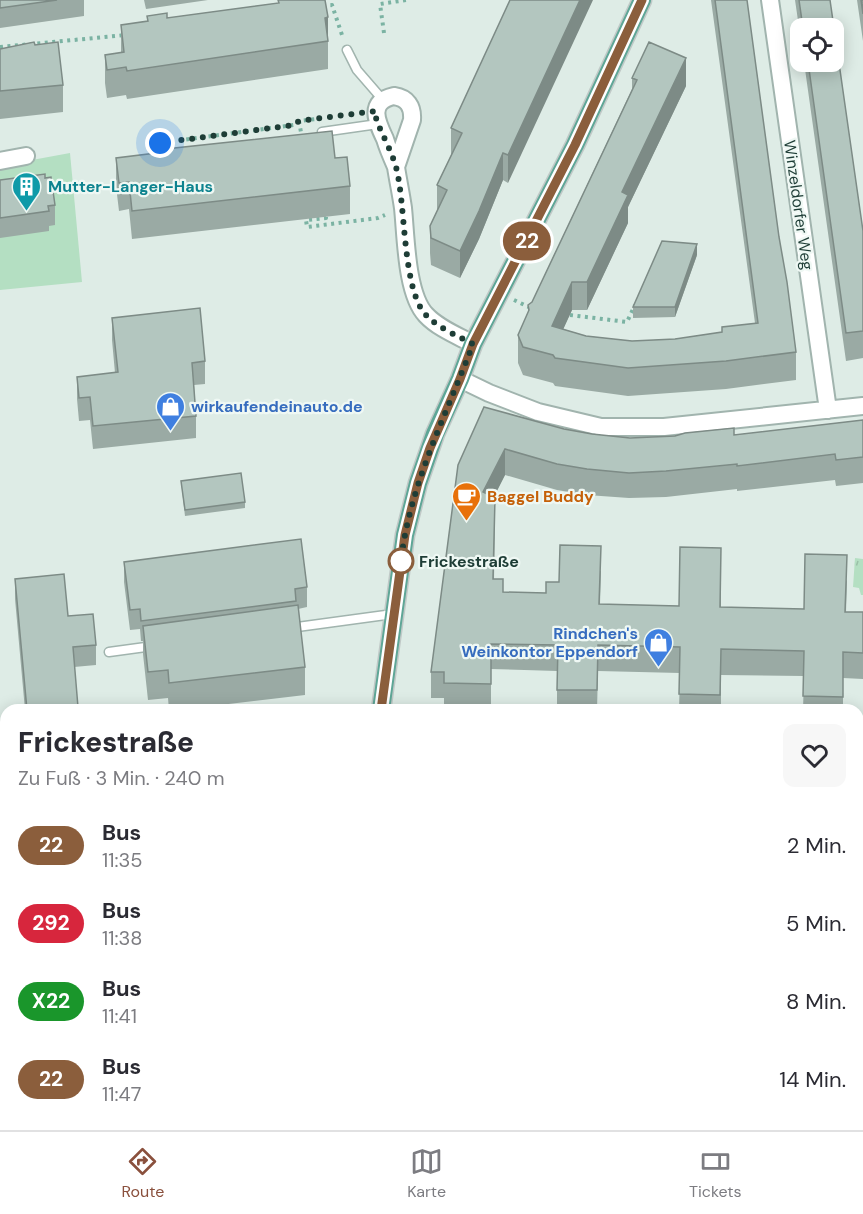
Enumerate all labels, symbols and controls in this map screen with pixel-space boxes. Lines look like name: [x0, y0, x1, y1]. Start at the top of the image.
map controls: [790, 18, 844, 72]
button: locate: [790, 18, 844, 72]
your location: [145, 128, 175, 158]
street label: Winzeldorfer Weg: [779, 139, 818, 271]
building icon: Mutter-Langer-Haus: [11, 170, 43, 212]
place label: Mutter-Langer-Haus: [48, 176, 213, 197]
line badge: 22: [500, 222, 554, 260]
text: 22: [515, 227, 539, 255]
shop icon: wirkaufendeinauto.de: [154, 390, 186, 432]
place label: wirkaufendeinauto.de: [191, 396, 363, 417]
cafe icon: Baggel Buddy: [450, 480, 482, 522]
place label: Baggel Buddy: [487, 486, 594, 507]
marker: Frickestraße: [388, 548, 414, 574]
place label: Frickestraße: [419, 551, 519, 572]
place label: Rindchen's Weinkontor Eppendorf: [461, 623, 638, 662]
shop icon: Rindchen's Weinkontor Eppendorf: [643, 626, 675, 668]
text: Frickestraße: [18, 724, 194, 761]
button: heart: [783, 724, 846, 787]
text: Zu Fuß · 3 Min. · 240 m: [18, 765, 224, 791]
text: Bus: [102, 818, 141, 847]
text: 22: [39, 831, 63, 859]
text: 2 Min.: [787, 831, 846, 860]
text: 11:35: [102, 847, 143, 873]
text: Bus: [102, 896, 141, 925]
text: 292: [32, 909, 70, 937]
text: 5 Min.: [786, 909, 846, 938]
text: 11:38: [102, 925, 143, 951]
text: Bus: [102, 974, 141, 1003]
text: X22: [32, 987, 70, 1015]
text: 8 Min.: [786, 987, 846, 1016]
text: 11:41: [102, 1003, 137, 1029]
text: Bus: [102, 1052, 141, 1081]
text: 22: [39, 1065, 63, 1093]
text: 14 Min.: [779, 1065, 846, 1094]
text: 11:47: [102, 1081, 141, 1107]
tab: Route: [121, 1145, 164, 1202]
tab: Karte: [407, 1145, 446, 1202]
tab: Tickets: [689, 1145, 742, 1202]

